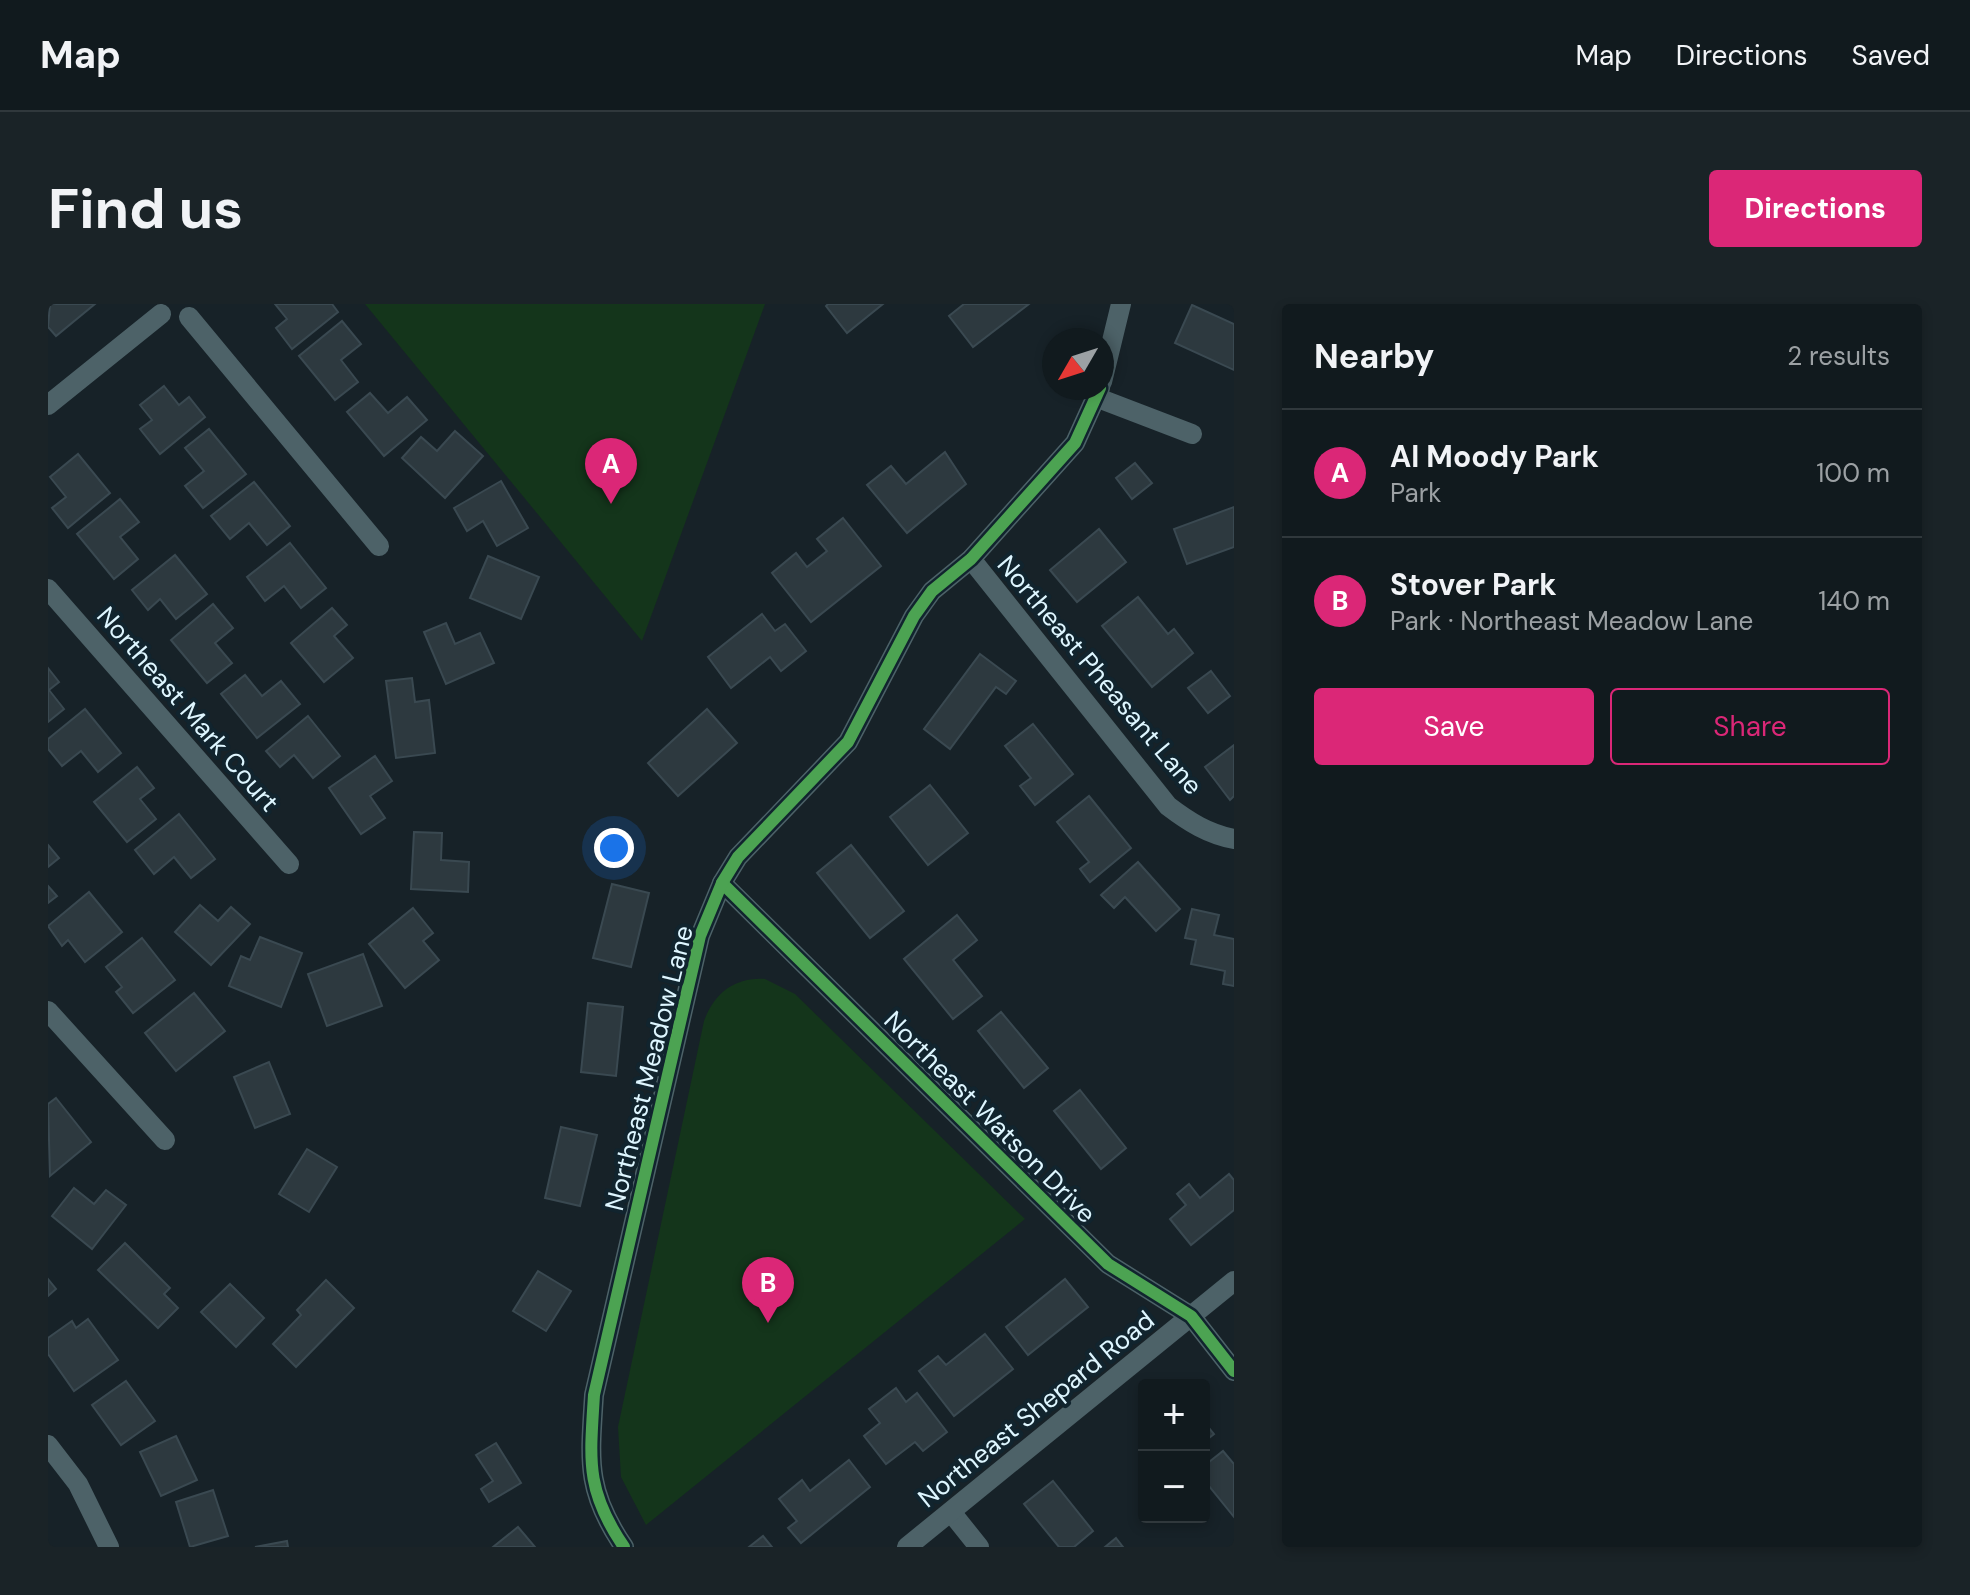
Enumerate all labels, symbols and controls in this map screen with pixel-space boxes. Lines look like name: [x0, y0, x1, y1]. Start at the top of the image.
text: Map: [40, 30, 121, 80]
text: Map: [1575, 37, 1632, 74]
text: Directions: [1676, 37, 1808, 74]
text: Saved: [1852, 37, 1930, 74]
button: Directions: [1709, 170, 1922, 247]
text: Find us: [48, 172, 243, 245]
north arrow: [1042, 328, 1114, 400]
text: Nearby: [1314, 334, 1434, 379]
text: 2 results: [1787, 339, 1890, 373]
text: Al Moody Park: [1390, 437, 1599, 476]
pin: A: [585, 438, 637, 504]
text: A: [1331, 456, 1349, 490]
text: 100 m: [1816, 456, 1890, 490]
text: Park: [1390, 476, 1441, 510]
street label: Northeast Pheasant Lane: [990, 548, 1210, 802]
text: Stover Park: [1390, 565, 1557, 604]
text: B: [1332, 584, 1348, 618]
text: 140 m: [1818, 584, 1890, 618]
street label: Northeast Mark Court: [90, 599, 286, 819]
text: Park · Northeast Meadow Lane: [1390, 604, 1753, 638]
button: Save: [1314, 688, 1594, 765]
button: Share: [1610, 688, 1890, 765]
your location: [594, 828, 634, 868]
street label: Northeast Meadow Lane: [597, 922, 701, 1214]
street label: Northeast Watson Drive: [877, 1004, 1103, 1230]
pin: B: [742, 1257, 794, 1323]
street label: Northeast Shepard Road: [911, 1303, 1161, 1515]
map controls: [1138, 1379, 1210, 1523]
button: +: [1138, 1379, 1210, 1451]
button: −: [1138, 1451, 1210, 1523]

